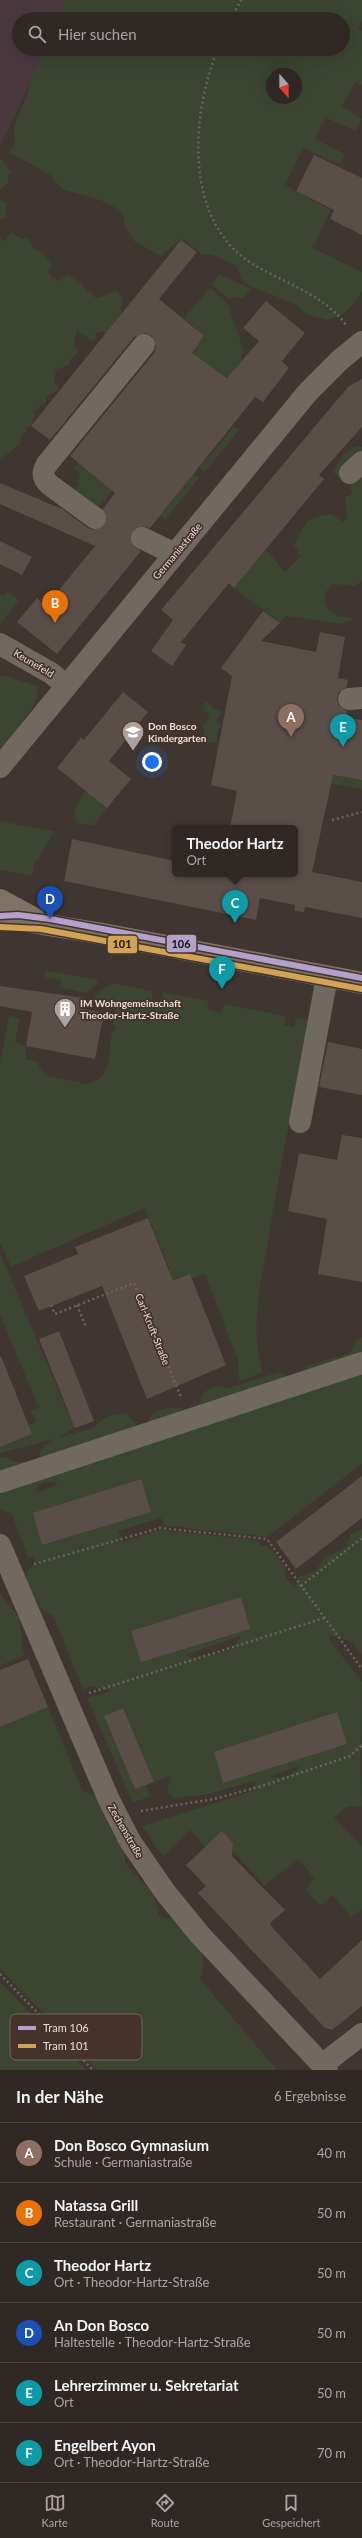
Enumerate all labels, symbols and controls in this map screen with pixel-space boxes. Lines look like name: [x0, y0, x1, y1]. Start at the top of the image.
search box: [12, 12, 350, 56]
icon: search: [26, 23, 48, 45]
text: Hier suchen: [58, 25, 137, 43]
north arrow: [266, 68, 302, 104]
street label: Germaniastraße: [150, 520, 204, 582]
pin: B: [42, 590, 68, 623]
street label: Keunefeld: [12, 646, 56, 680]
pin: A: [278, 704, 304, 737]
pin: E: [330, 714, 356, 747]
school or university icon: Don Bosco Kindergarten: [120, 719, 146, 752]
place label: Don Bosco Kindergarten: [148, 720, 207, 744]
your location: [142, 752, 162, 772]
popup: [172, 825, 298, 877]
text: Theodor Hartz: [186, 834, 284, 852]
text: Ort: [186, 852, 206, 868]
pin: D: [37, 886, 63, 919]
pin: C: [222, 890, 248, 923]
line badge: 106: [166, 934, 197, 953]
line badge: 101: [107, 935, 138, 954]
text: 101: [112, 937, 132, 950]
text: 106: [171, 937, 191, 950]
pin: F: [209, 956, 235, 989]
building icon: IM Wohngemeinschaft Theodor-Hartz-Straße: [52, 996, 78, 1029]
place label: IM Wohngemeinschaft Theodor-Hartz-Straße: [80, 997, 182, 1021]
street label: Carl-Kruft-Straße: [133, 1291, 173, 1367]
street label: Zechenstraße: [106, 1802, 146, 1860]
legend: [10, 2014, 142, 2060]
text: Tram 106: [43, 2021, 89, 2034]
text: Tram 101: [43, 2039, 89, 2052]
text: In der Nähe: [16, 2086, 104, 2107]
text: 6 Ergebnisse: [274, 2088, 346, 2104]
text: Don Bosco Gymnasium: [54, 2136, 209, 2154]
text: A: [24, 2145, 34, 2161]
text: 40 m: [317, 2145, 346, 2161]
text: Schule · Germaniastraße: [54, 2154, 192, 2170]
text: Natassa Grill: [54, 2196, 138, 2214]
text: B: [25, 2205, 33, 2221]
text: 50 m: [317, 2205, 346, 2221]
text: Restaurant · Germaniastraße: [54, 2214, 216, 2230]
text: Theodor Hartz: [54, 2256, 151, 2274]
text: C: [25, 2265, 33, 2281]
text: 50 m: [317, 2265, 346, 2281]
text: Ort · Theodor-Hartz-Straße: [54, 2274, 209, 2290]
text: An Don Bosco: [54, 2316, 149, 2334]
text: D: [24, 2325, 34, 2341]
text: 50 m: [317, 2325, 346, 2341]
text: Haltestelle · Theodor-Hartz-Straße: [54, 2334, 251, 2350]
text: Lehrerzimmer u. Sekretariat: [54, 2376, 239, 2394]
text: E: [25, 2385, 33, 2401]
text: 50 m: [317, 2385, 346, 2401]
text: Ort: [54, 2394, 74, 2410]
text: Engelbert Ayon: [54, 2436, 156, 2454]
text: F: [25, 2445, 33, 2461]
text: 70 m: [317, 2445, 346, 2461]
text: Ort · Theodor-Hartz-Straße: [54, 2454, 209, 2470]
tab: Karte: [41, 2492, 68, 2529]
tab: Route: [151, 2492, 179, 2529]
tab: Gespeichert: [262, 2492, 321, 2529]

